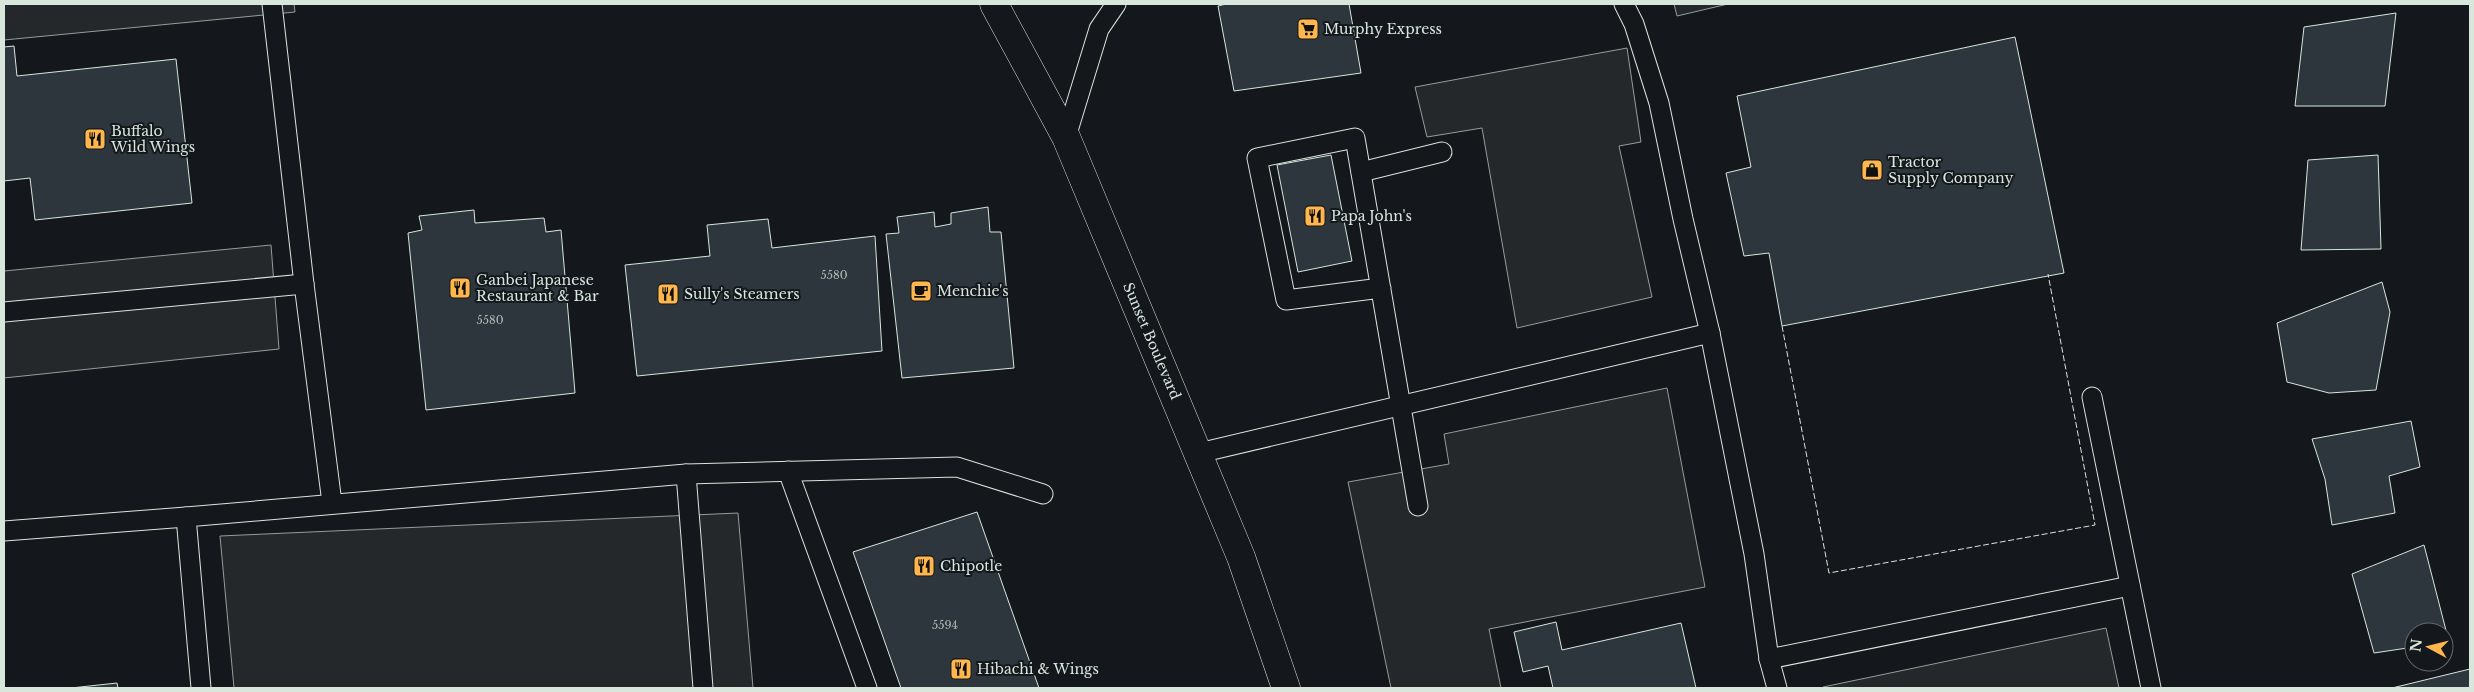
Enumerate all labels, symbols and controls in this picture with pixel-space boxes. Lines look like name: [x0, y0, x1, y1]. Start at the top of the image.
supermarket icon: Murphy Express: [1296, 17, 1320, 41]
place label: Murphy Express: [1324, 20, 1442, 38]
place label: Buffalo Wild Wings: [110, 122, 195, 156]
restaurant icon: Buffalo Wild Wings: [83, 127, 107, 151]
place label: Tractor Supply Company: [1888, 153, 2013, 187]
shop icon: Tractor Supply Company: [1860, 158, 1884, 182]
restaurant icon: Papa John's: [1303, 204, 1327, 228]
place label: Papa John's: [1331, 207, 1412, 225]
house number: 5580: [820, 268, 848, 282]
place label: Ganbei Japanese Restaurant & Bar: [476, 271, 599, 305]
restaurant icon: Ganbei Japanese Restaurant & Bar: [448, 276, 472, 300]
cafe icon: Menchie's: [909, 279, 933, 303]
street label: Sunset Boulevard: [1119, 280, 1185, 403]
restaurant icon: Sully's Steamers: [656, 282, 680, 306]
place label: Menchie's: [937, 282, 1009, 300]
place label: Sully's Steamers: [684, 285, 800, 303]
house number: 5580: [476, 313, 504, 327]
restaurant icon: Chipotle: [912, 554, 936, 578]
place label: Chipotle: [940, 557, 1002, 575]
house number: 5594: [932, 618, 958, 632]
north arrow: [2404, 622, 2454, 672]
text: N: [2406, 638, 2426, 653]
restaurant icon: Hibachi & Wings: [949, 657, 973, 681]
place label: Hibachi & Wings: [977, 660, 1099, 678]

